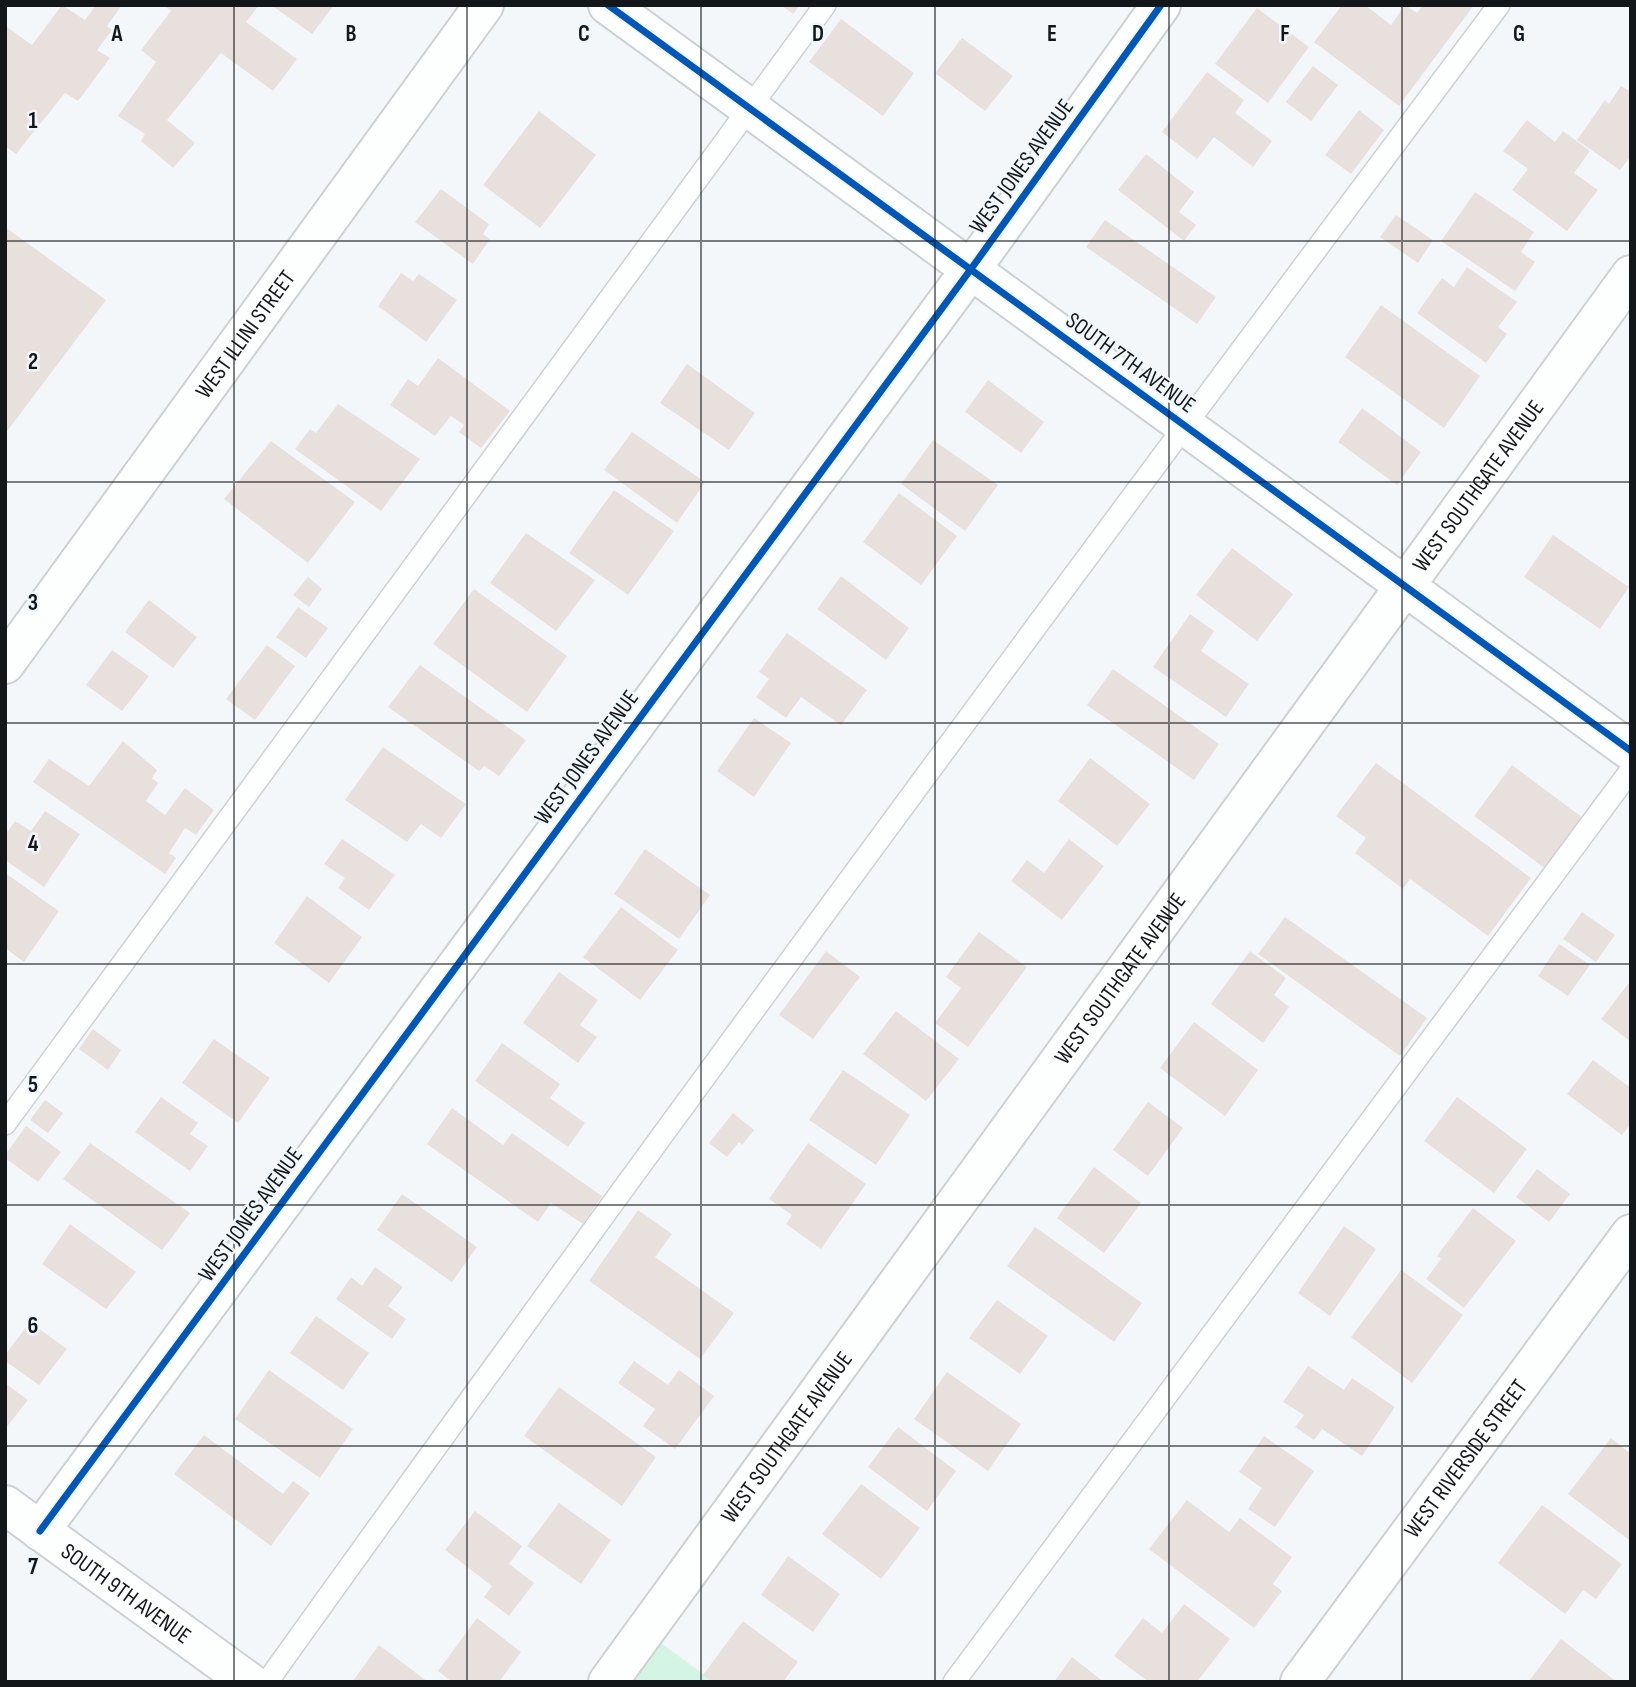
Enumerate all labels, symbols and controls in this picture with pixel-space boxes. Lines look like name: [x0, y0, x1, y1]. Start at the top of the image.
text: A: [111, 20, 124, 48]
text: B: [346, 20, 357, 48]
text: C: [578, 20, 590, 48]
text: D: [812, 20, 824, 48]
text: E: [1047, 20, 1057, 48]
text: F: [1280, 20, 1290, 48]
text: G: [1513, 20, 1525, 48]
street label: WEST JONES AVENUE: [964, 94, 1080, 239]
text: 1: [28, 107, 38, 135]
street label: WEST ILLINI STREET: [190, 265, 302, 404]
street label: SOUTH 7TH AVENUE: [1060, 306, 1201, 419]
text: 2: [28, 348, 38, 376]
street label: WEST SOUTHGATE AVENUE: [1407, 395, 1550, 578]
text: 3: [28, 589, 38, 617]
street label: WEST JONES AVENUE: [529, 685, 645, 830]
text: 4: [28, 830, 39, 858]
street label: WEST SOUTHGATE AVENUE: [1049, 888, 1192, 1070]
text: 5: [28, 1071, 38, 1099]
street label: WEST JONES AVENUE: [193, 1142, 309, 1287]
text: 6: [28, 1312, 38, 1340]
street label: WEST SOUTHGATE AVENUE: [715, 1346, 859, 1529]
street label: WEST RIVERSIDE STREET: [1398, 1374, 1534, 1544]
street label: SOUTH 9TH AVENUE: [55, 1537, 196, 1650]
text: 7: [28, 1553, 38, 1581]

